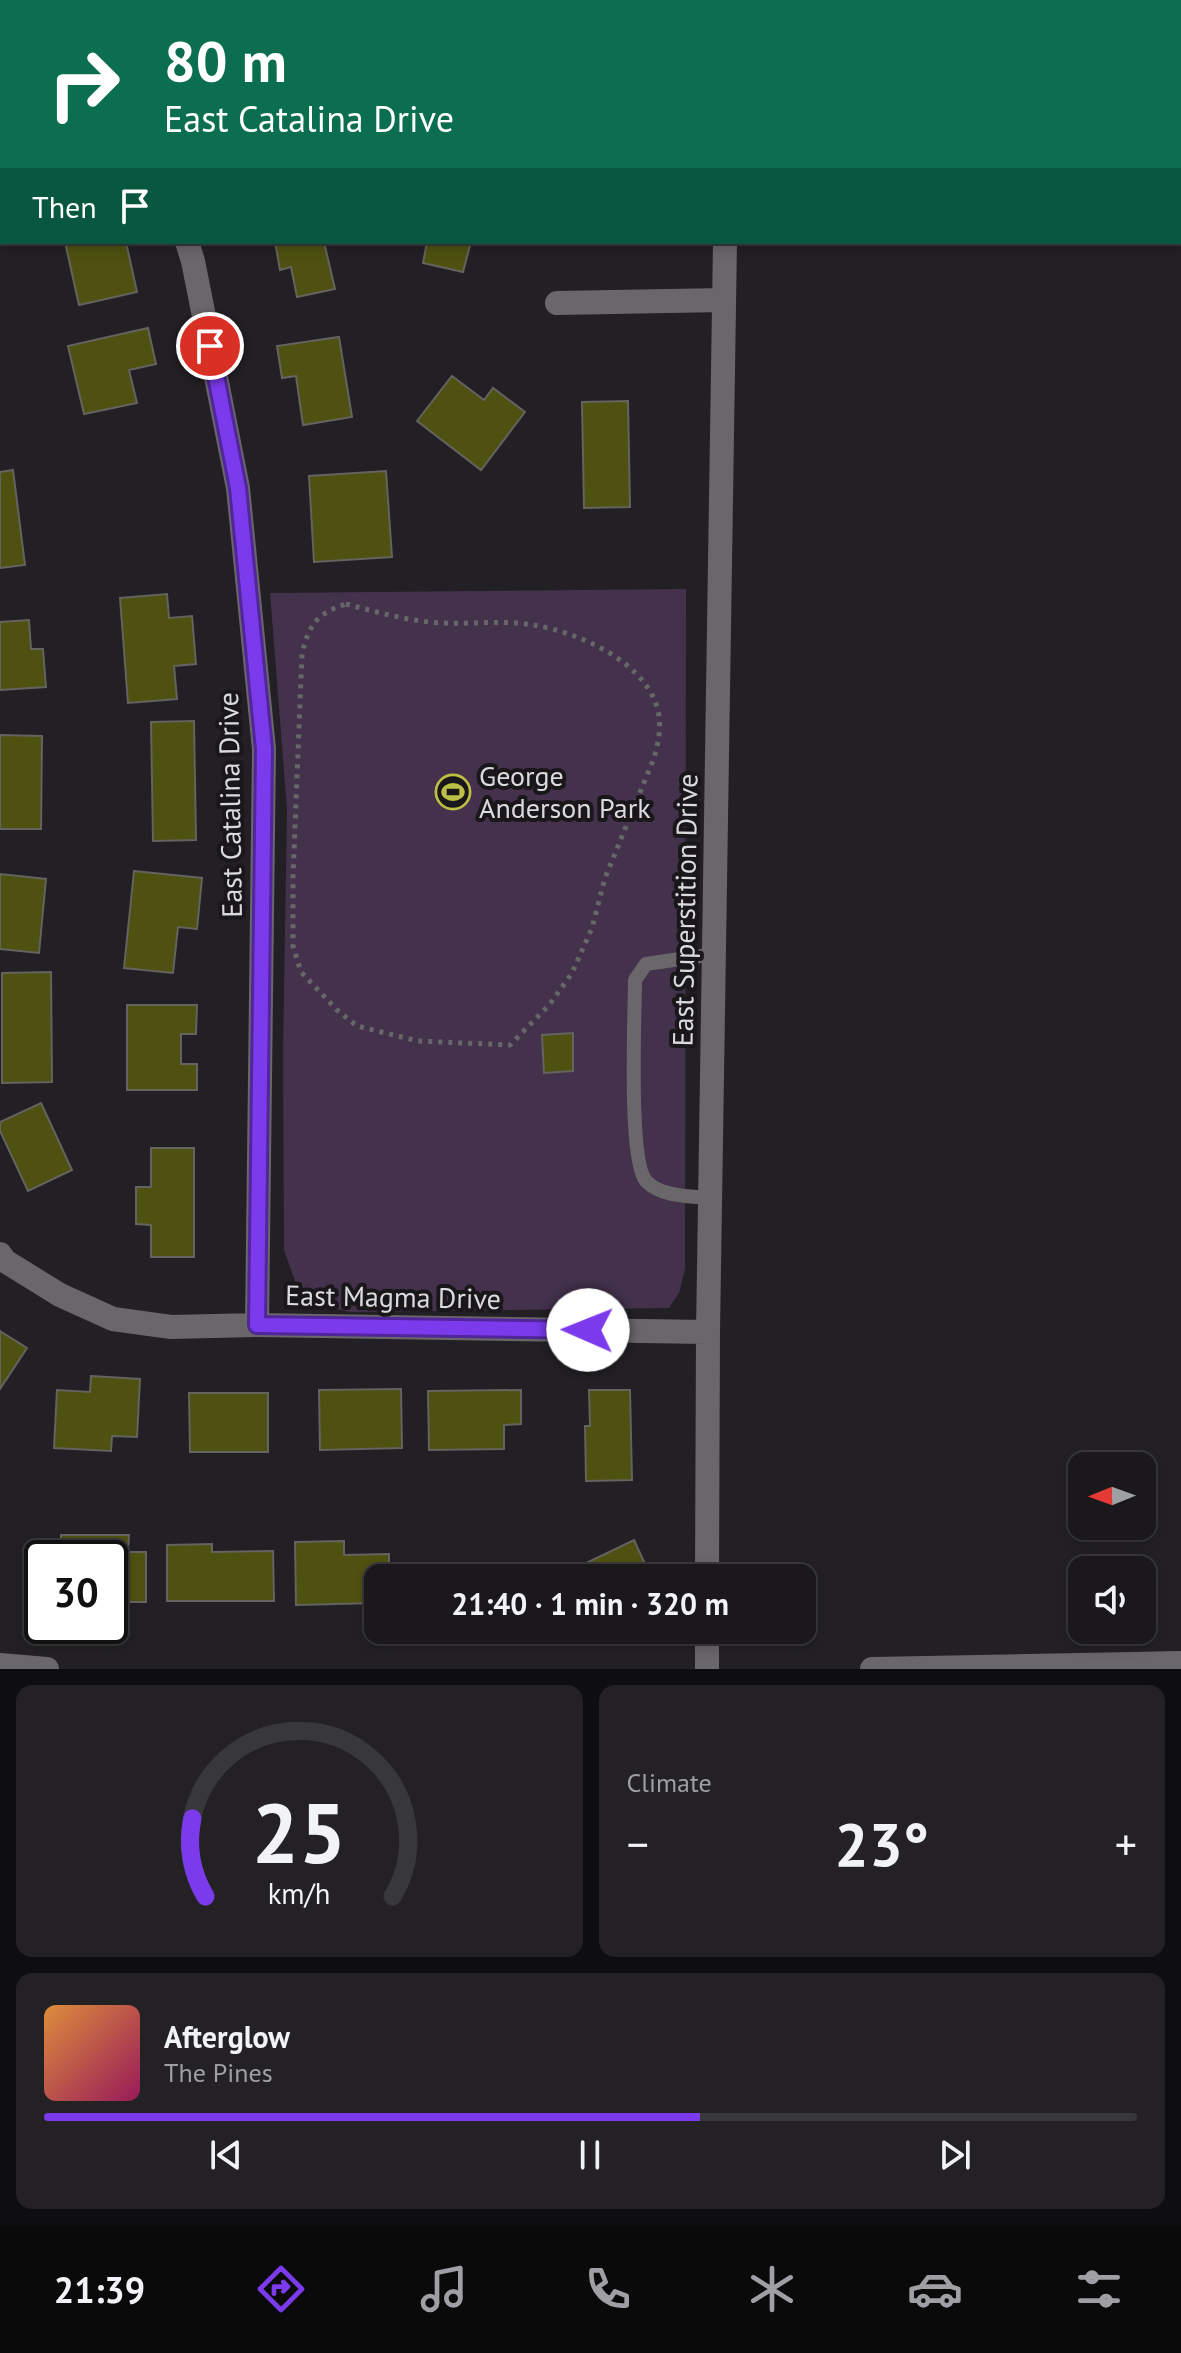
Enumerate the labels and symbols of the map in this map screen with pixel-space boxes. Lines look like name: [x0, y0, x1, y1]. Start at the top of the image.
pin: [176, 312, 244, 380]
street label: East Catalina Drive: [209, 692, 250, 918]
place label: George Anderson Park: [479, 757, 651, 826]
sports icon: George Anderson Park: [434, 773, 472, 811]
street label: East Superstition Drive: [664, 773, 705, 1047]
street label: East Magma Drive: [285, 1276, 501, 1317]
position arrow: [546, 1288, 630, 1372]
north arrow: [1068, 1452, 1156, 1540]
speed limit sign: 30: [24, 1540, 128, 1644]

